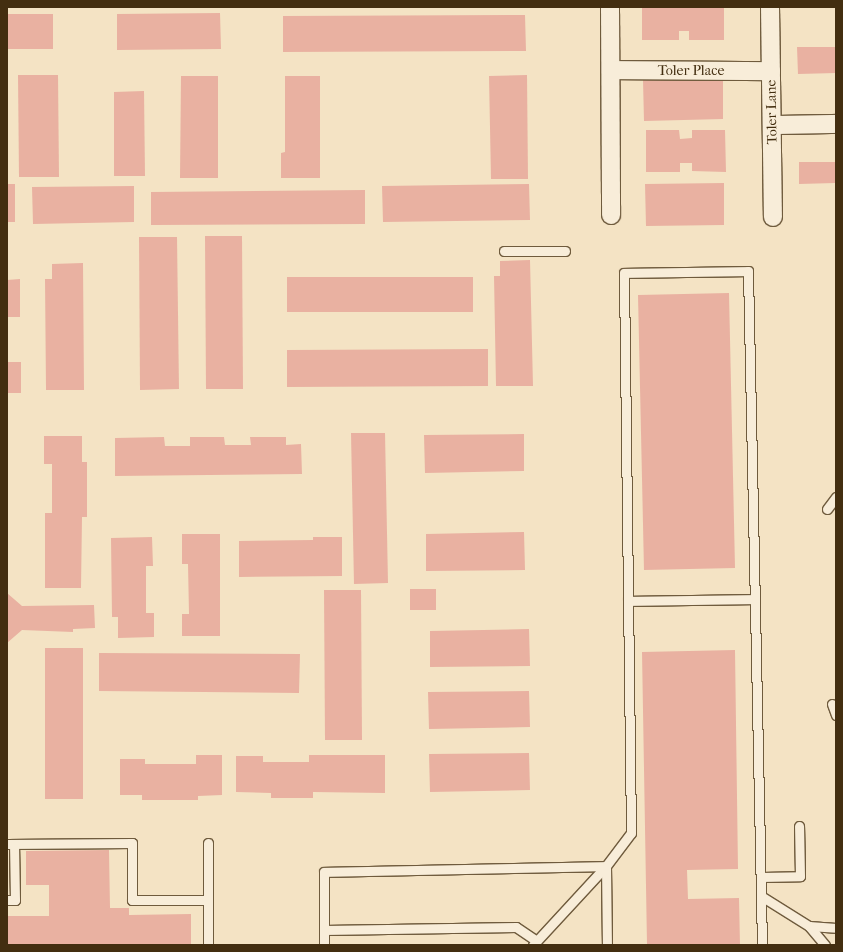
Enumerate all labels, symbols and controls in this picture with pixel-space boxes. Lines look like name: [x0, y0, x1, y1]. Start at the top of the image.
street label: Toler Place: [658, 63, 724, 79]
street label: Toler Lane: [763, 80, 781, 144]

